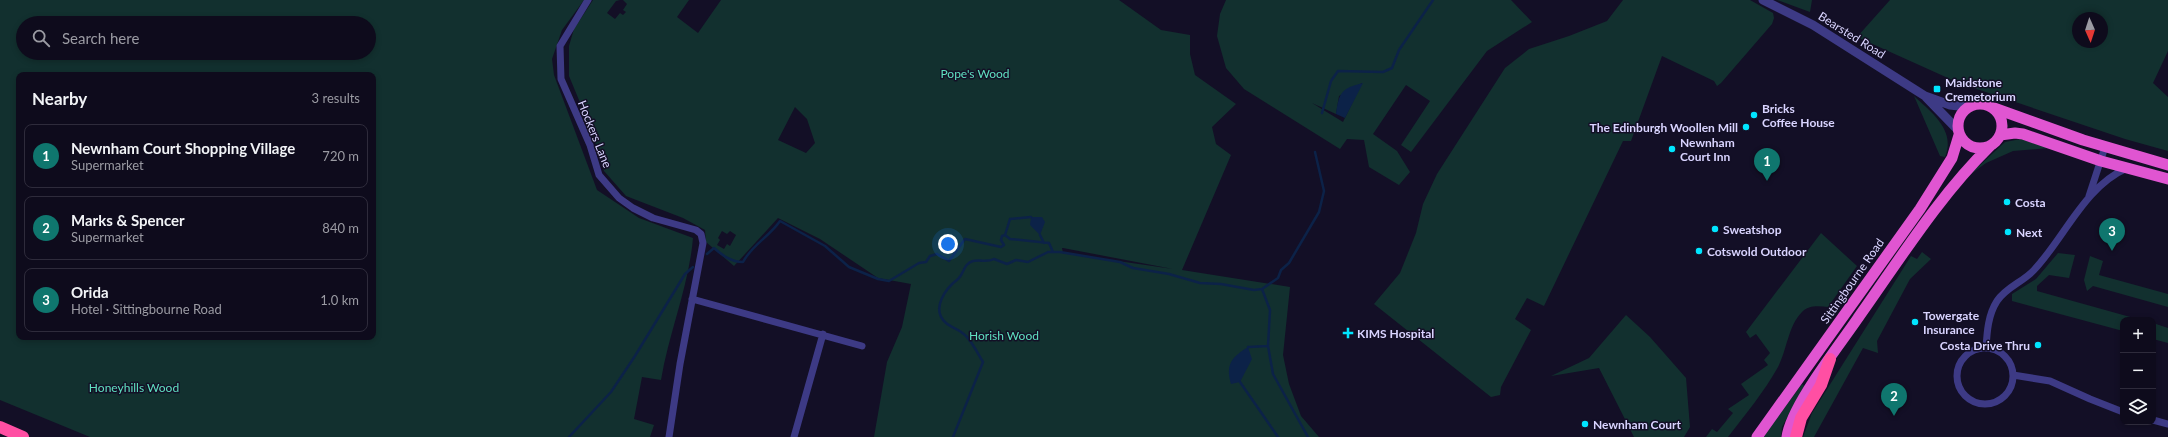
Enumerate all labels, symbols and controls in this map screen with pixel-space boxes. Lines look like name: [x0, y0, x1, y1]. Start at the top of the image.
street label: Bearsted Road: [1816, 8, 1888, 62]
north arrow: [2072, 12, 2108, 48]
search box: [16, 16, 376, 60]
icon: search: [30, 27, 52, 49]
text: Search here: [62, 29, 139, 47]
park label: Pope's Wood: [940, 66, 1010, 81]
place label: Maidstone Cremetorium: [1945, 75, 2016, 104]
marker: Maidstone Cremetorium: [1932, 84, 1942, 94]
text: Nearby: [32, 88, 87, 109]
text: 3 results: [312, 90, 360, 106]
street label: Hockers Lane: [575, 98, 615, 170]
place label: Bricks Coffee House: [1762, 101, 1835, 130]
marker: Bricks Coffee House: [1749, 110, 1759, 120]
place label: The Edinburgh Woollen Mill: [1590, 120, 1738, 135]
marker: The Edinburgh Woollen Mill: [1741, 122, 1751, 132]
place label: Newnham Court Inn: [1680, 135, 1735, 164]
text: Newnham Court Shopping Village: [71, 139, 295, 157]
marker: Newnham Court Inn: [1667, 144, 1677, 154]
text: 1: [42, 148, 50, 164]
text: 720 m: [322, 148, 359, 164]
pin: 1: [1754, 148, 1780, 181]
text: Supermarket: [71, 157, 144, 173]
place label: Costa: [2015, 195, 2046, 210]
marker: Costa: [2002, 197, 2012, 207]
text: Marks & Spencer: [71, 211, 185, 229]
pin: 3: [2099, 218, 2125, 251]
text: 2: [42, 220, 50, 236]
text: 840 m: [322, 220, 359, 236]
place label: Sweatshop: [1723, 222, 1782, 237]
marker: Sweatshop: [1710, 224, 1720, 234]
place label: Next: [2016, 225, 2043, 240]
marker: Next: [2003, 227, 2013, 237]
text: Supermarket: [71, 229, 144, 245]
your location: [938, 234, 958, 254]
street label: Sittingbourne Road: [1817, 235, 1887, 327]
place label: Cotswold Outdoor: [1707, 244, 1807, 259]
marker: Cotswold Outdoor: [1694, 246, 1704, 256]
text: Orida: [71, 283, 109, 301]
text: 3: [42, 292, 50, 308]
text: 1.0 km: [320, 292, 359, 308]
text: Hotel · Sittingbourne Road: [71, 301, 222, 317]
place label: Towergate Insurance: [1923, 308, 1980, 337]
marker: Towergate Insurance: [1910, 317, 1920, 327]
map controls: [2120, 317, 2156, 425]
button: +: [2120, 317, 2156, 353]
place label: KIMS Hospital: [1357, 326, 1434, 341]
marker: KIMS Hospital: [1342, 327, 1354, 339]
park label: Horish Wood: [969, 328, 1039, 343]
place label: Costa Drive Thru: [1940, 338, 2030, 353]
marker: Costa Drive Thru: [2033, 340, 2043, 350]
button: −: [2120, 353, 2156, 389]
park label: Honeyhills Wood: [89, 380, 179, 395]
pin: 2: [1881, 383, 1907, 416]
button: layers: [2120, 389, 2156, 425]
place label: Newnham Court: [1593, 417, 1682, 432]
marker: Newnham Court: [1580, 419, 1590, 429]

